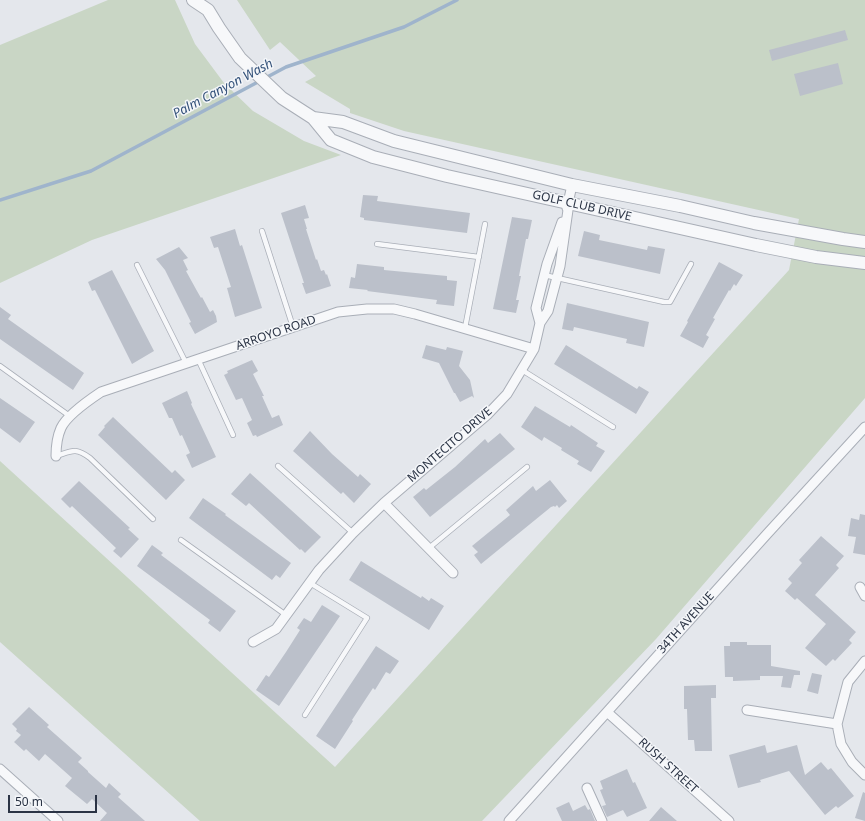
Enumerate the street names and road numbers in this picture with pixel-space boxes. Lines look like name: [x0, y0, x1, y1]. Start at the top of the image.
street label: GOLF CLUB DRIVE: [531, 188, 633, 224]
street label: ARROYO ROAD: [234, 313, 318, 353]
street label: MONTECITO DRIVE: [405, 404, 495, 486]
street label: 34TH AVENUE: [655, 589, 717, 657]
street label: RUSH STREET: [635, 735, 701, 797]

